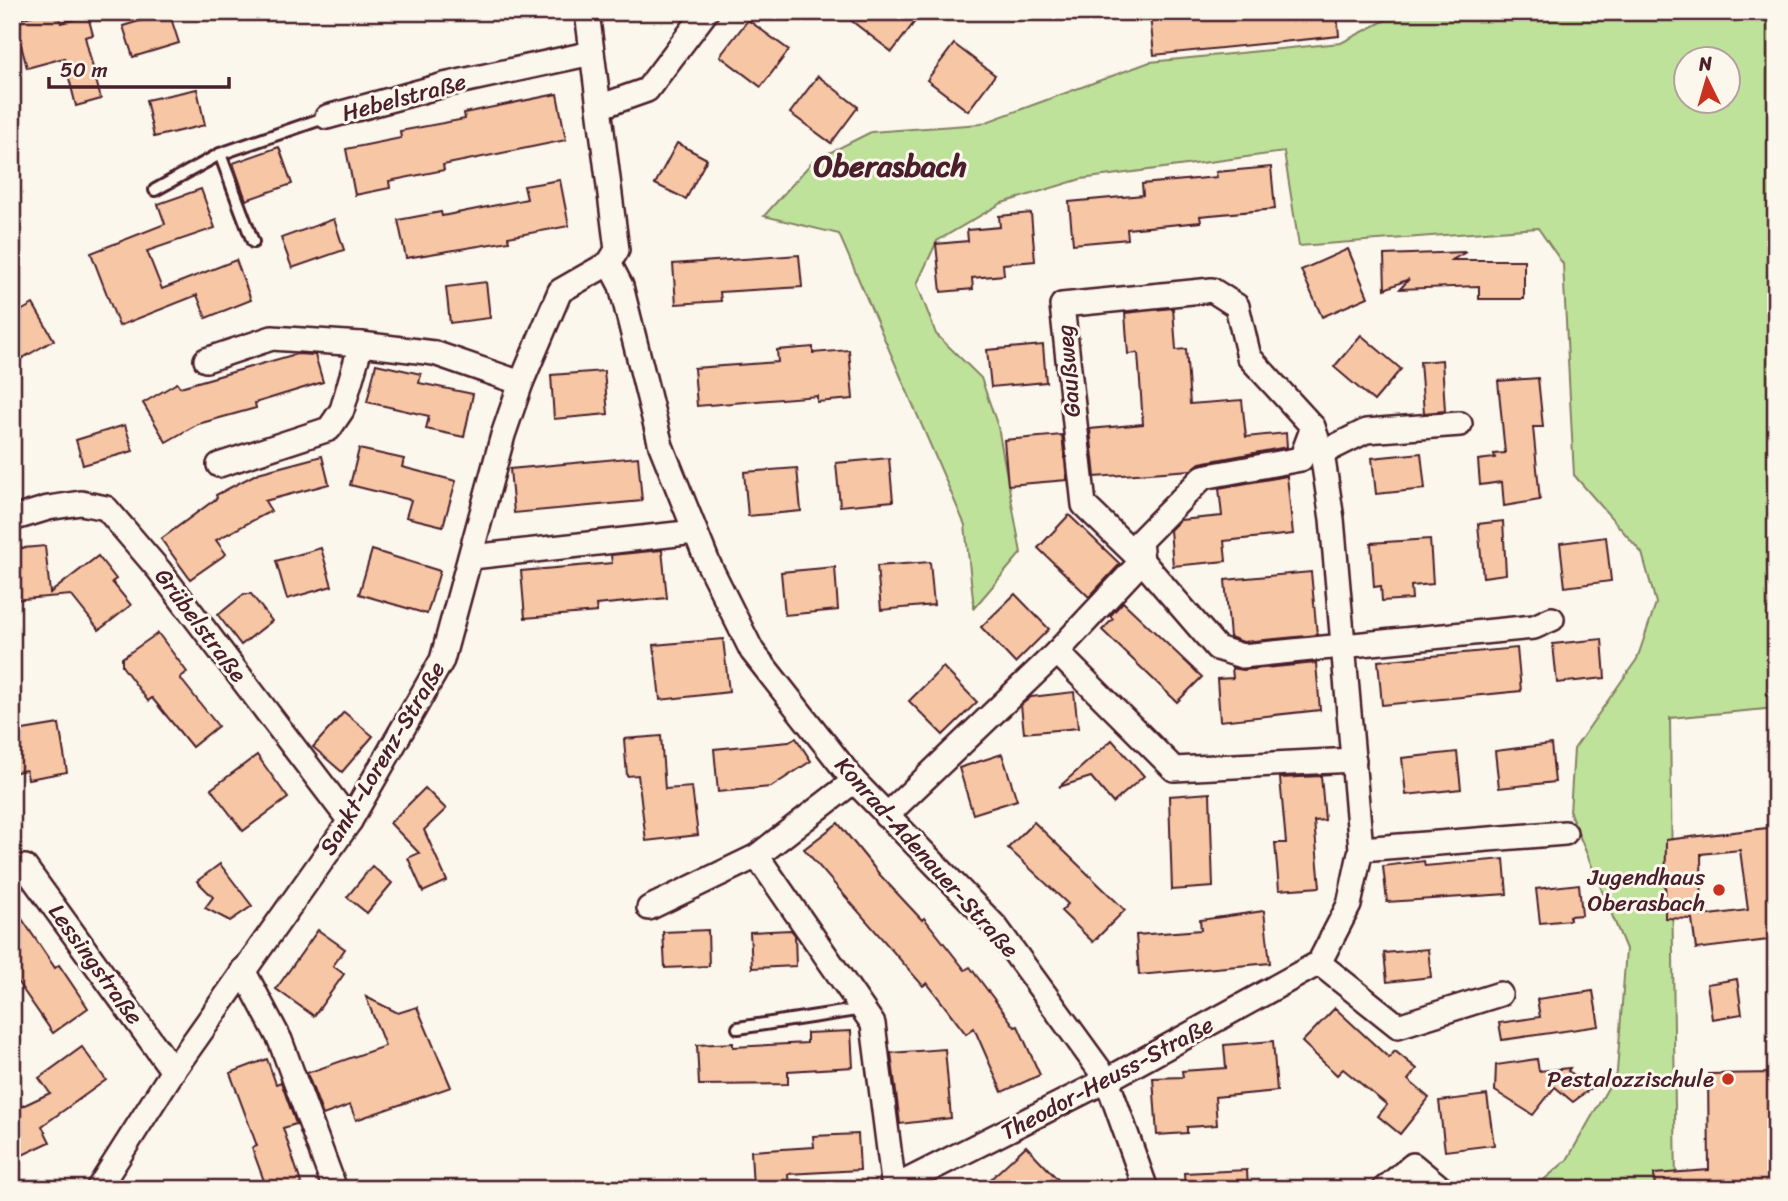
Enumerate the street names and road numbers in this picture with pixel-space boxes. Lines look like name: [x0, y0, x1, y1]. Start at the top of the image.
street label: Hebelstraße: [337, 61, 471, 134]
street label: Gaußweg: [1044, 323, 1093, 419]
street label: Grübelstraße: [144, 559, 258, 692]
street label: Sankt-Lorenz-Straße: [308, 653, 457, 863]
street label: Konrad-Adenauer-Straße: [824, 747, 1029, 968]
street label: Lessingstraße: [37, 895, 154, 1034]
street label: Theodor-Heuss-Straße: [993, 1005, 1221, 1152]

